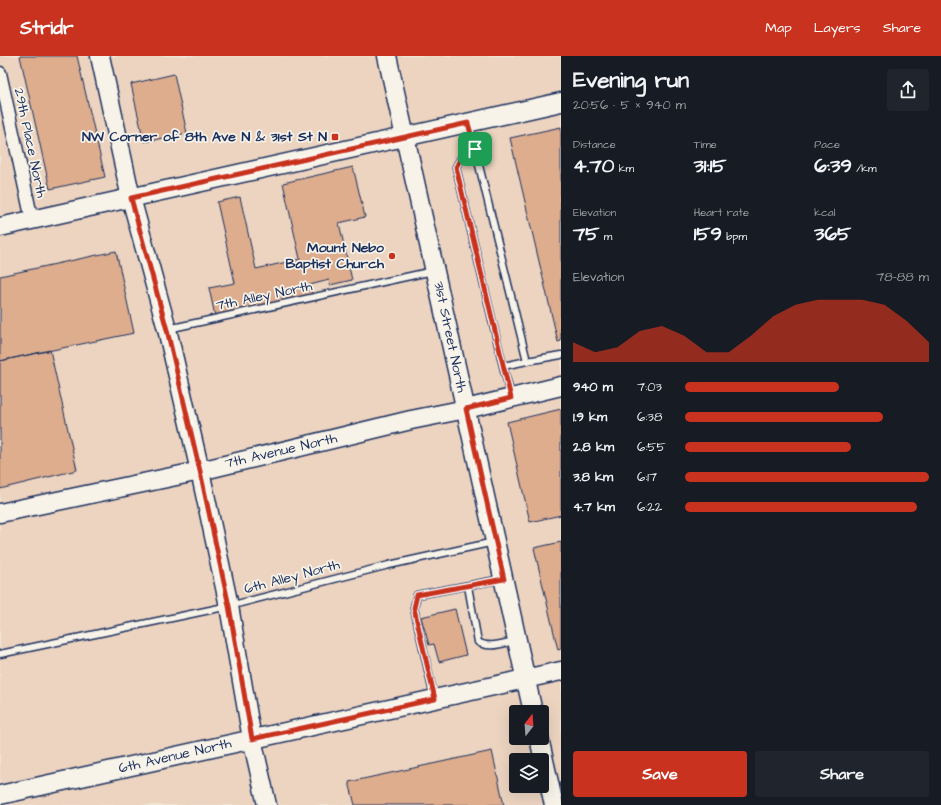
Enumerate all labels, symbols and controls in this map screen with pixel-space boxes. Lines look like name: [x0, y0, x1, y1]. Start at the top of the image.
text: Stridr: [20, 15, 73, 42]
text: Map: [765, 18, 792, 38]
text: Layers: [814, 18, 861, 38]
text: Share: [883, 18, 921, 38]
text: Evening run: [573, 65, 689, 96]
button: share: [887, 69, 929, 111]
street label: 29th Place North: [9, 86, 51, 200]
text: 20:56 · 5 × 940 m: [573, 96, 686, 114]
place label: NW Corner of 8th Ave N & 31st St N: [82, 127, 327, 147]
marker: NW Corner of 8th Ave N & 31st St N: [330, 132, 340, 142]
pin: [458, 132, 492, 166]
text: Distance: [573, 137, 616, 152]
text: Time: [694, 137, 717, 152]
text: Pace: [814, 137, 840, 152]
icon: arrive: [464, 138, 486, 160]
text: 4.70: [573, 152, 614, 180]
text: 31:15: [694, 152, 726, 180]
text: 6:39: [814, 152, 852, 180]
text: km: [614, 161, 634, 176]
text: /km: [852, 161, 877, 176]
text: Elevation: [573, 205, 616, 220]
text: Heart rate: [694, 205, 749, 220]
text: kcal: [814, 205, 835, 220]
text: 75: [573, 220, 599, 248]
text: 159: [694, 220, 722, 248]
text: 365: [814, 220, 851, 248]
text: m: [599, 229, 612, 244]
text: bpm: [722, 229, 747, 244]
place label: Mount Nebo Baptist Church: [286, 238, 385, 274]
marker: Mount Nebo Baptist Church: [387, 251, 397, 261]
text: Elevation: [573, 268, 624, 286]
text: 78–88 m: [876, 268, 929, 286]
street label: 7th Alley North: [214, 276, 314, 316]
street label: 31st Street North: [428, 280, 472, 394]
text: 940 m: [573, 378, 613, 396]
text: 7:03: [637, 378, 662, 396]
text: 1.9 km: [573, 408, 607, 426]
text: 6:38: [637, 408, 662, 426]
street label: 7th Avenue North: [223, 428, 339, 474]
text: 2.8 km: [573, 438, 614, 456]
text: 6:55: [637, 438, 666, 456]
text: 3.8 km: [573, 468, 613, 486]
text: 6:17: [637, 468, 657, 486]
text: 4.7 km: [573, 498, 615, 516]
text: 6:22: [637, 498, 662, 516]
street label: 6th Alley North: [242, 555, 342, 599]
north arrow: [509, 705, 549, 745]
map controls: [509, 705, 549, 793]
street label: 6th Avenue North: [117, 733, 233, 779]
button: Save: [573, 751, 747, 797]
button: Share: [755, 751, 929, 797]
button: layers: [509, 753, 549, 793]

